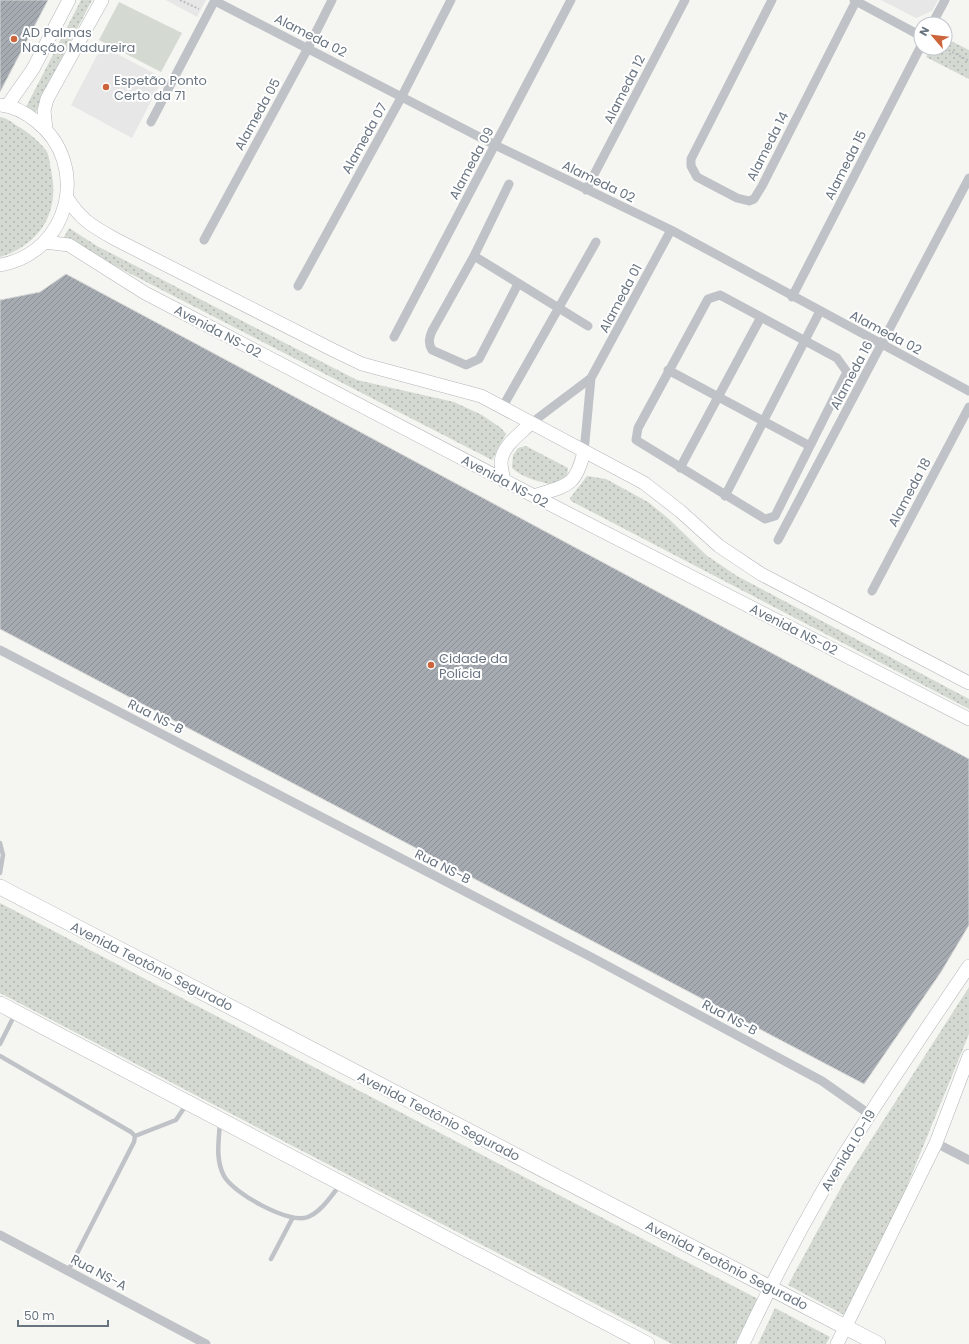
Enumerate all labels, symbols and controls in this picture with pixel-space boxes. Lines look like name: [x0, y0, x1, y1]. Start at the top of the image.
street label: Alameda 02: [271, 9, 350, 62]
north arrow: [913, 16, 953, 56]
place label: AD Palmas Nação Madureira: [22, 23, 135, 57]
text: N: [915, 24, 933, 39]
marker: AD Palmas Nação Madureira: [9, 34, 19, 44]
street label: Alameda 12: [599, 52, 650, 127]
place label: Espetão Ponto Certo da 71: [114, 71, 207, 105]
street label: Alameda 05: [230, 75, 285, 154]
marker: Espetão Ponto Certo da 71: [101, 82, 111, 92]
street label: Alameda 07: [337, 99, 392, 177]
street label: Alameda 14: [742, 108, 793, 184]
street label: Alameda 09: [444, 124, 499, 203]
street label: Alameda 15: [820, 127, 871, 203]
street label: Alameda 02: [559, 156, 638, 207]
street label: Alameda 01: [594, 260, 647, 336]
street label: Avenida NS-02: [171, 300, 265, 362]
street label: Alameda 02: [846, 306, 925, 359]
street label: Alameda 16: [825, 337, 878, 413]
street label: Avenida NS-02: [458, 450, 552, 512]
street label: Alameda 18: [883, 454, 936, 530]
street label: Avenida NS-02: [747, 599, 841, 660]
place label: Cidade da Polícia: [439, 649, 508, 683]
marker: Cidade da Polícia: [426, 660, 436, 670]
street label: Rua NS-B: [125, 694, 187, 739]
street label: Rua NS-B: [412, 844, 474, 889]
street label: Avenida Teotônio Segurado: [67, 917, 236, 1016]
street label: Rua NS-B: [699, 995, 761, 1040]
street label: Avenida Teotônio Segurado: [354, 1067, 523, 1166]
street label: Avenida LO-19: [817, 1106, 880, 1195]
street label: Avenida Teotônio Segurado: [642, 1216, 811, 1315]
street label: Rua NS-A: [67, 1250, 130, 1295]
scale bar: [18, 1302, 108, 1328]
text: 50 m: [24, 1307, 55, 1324]

